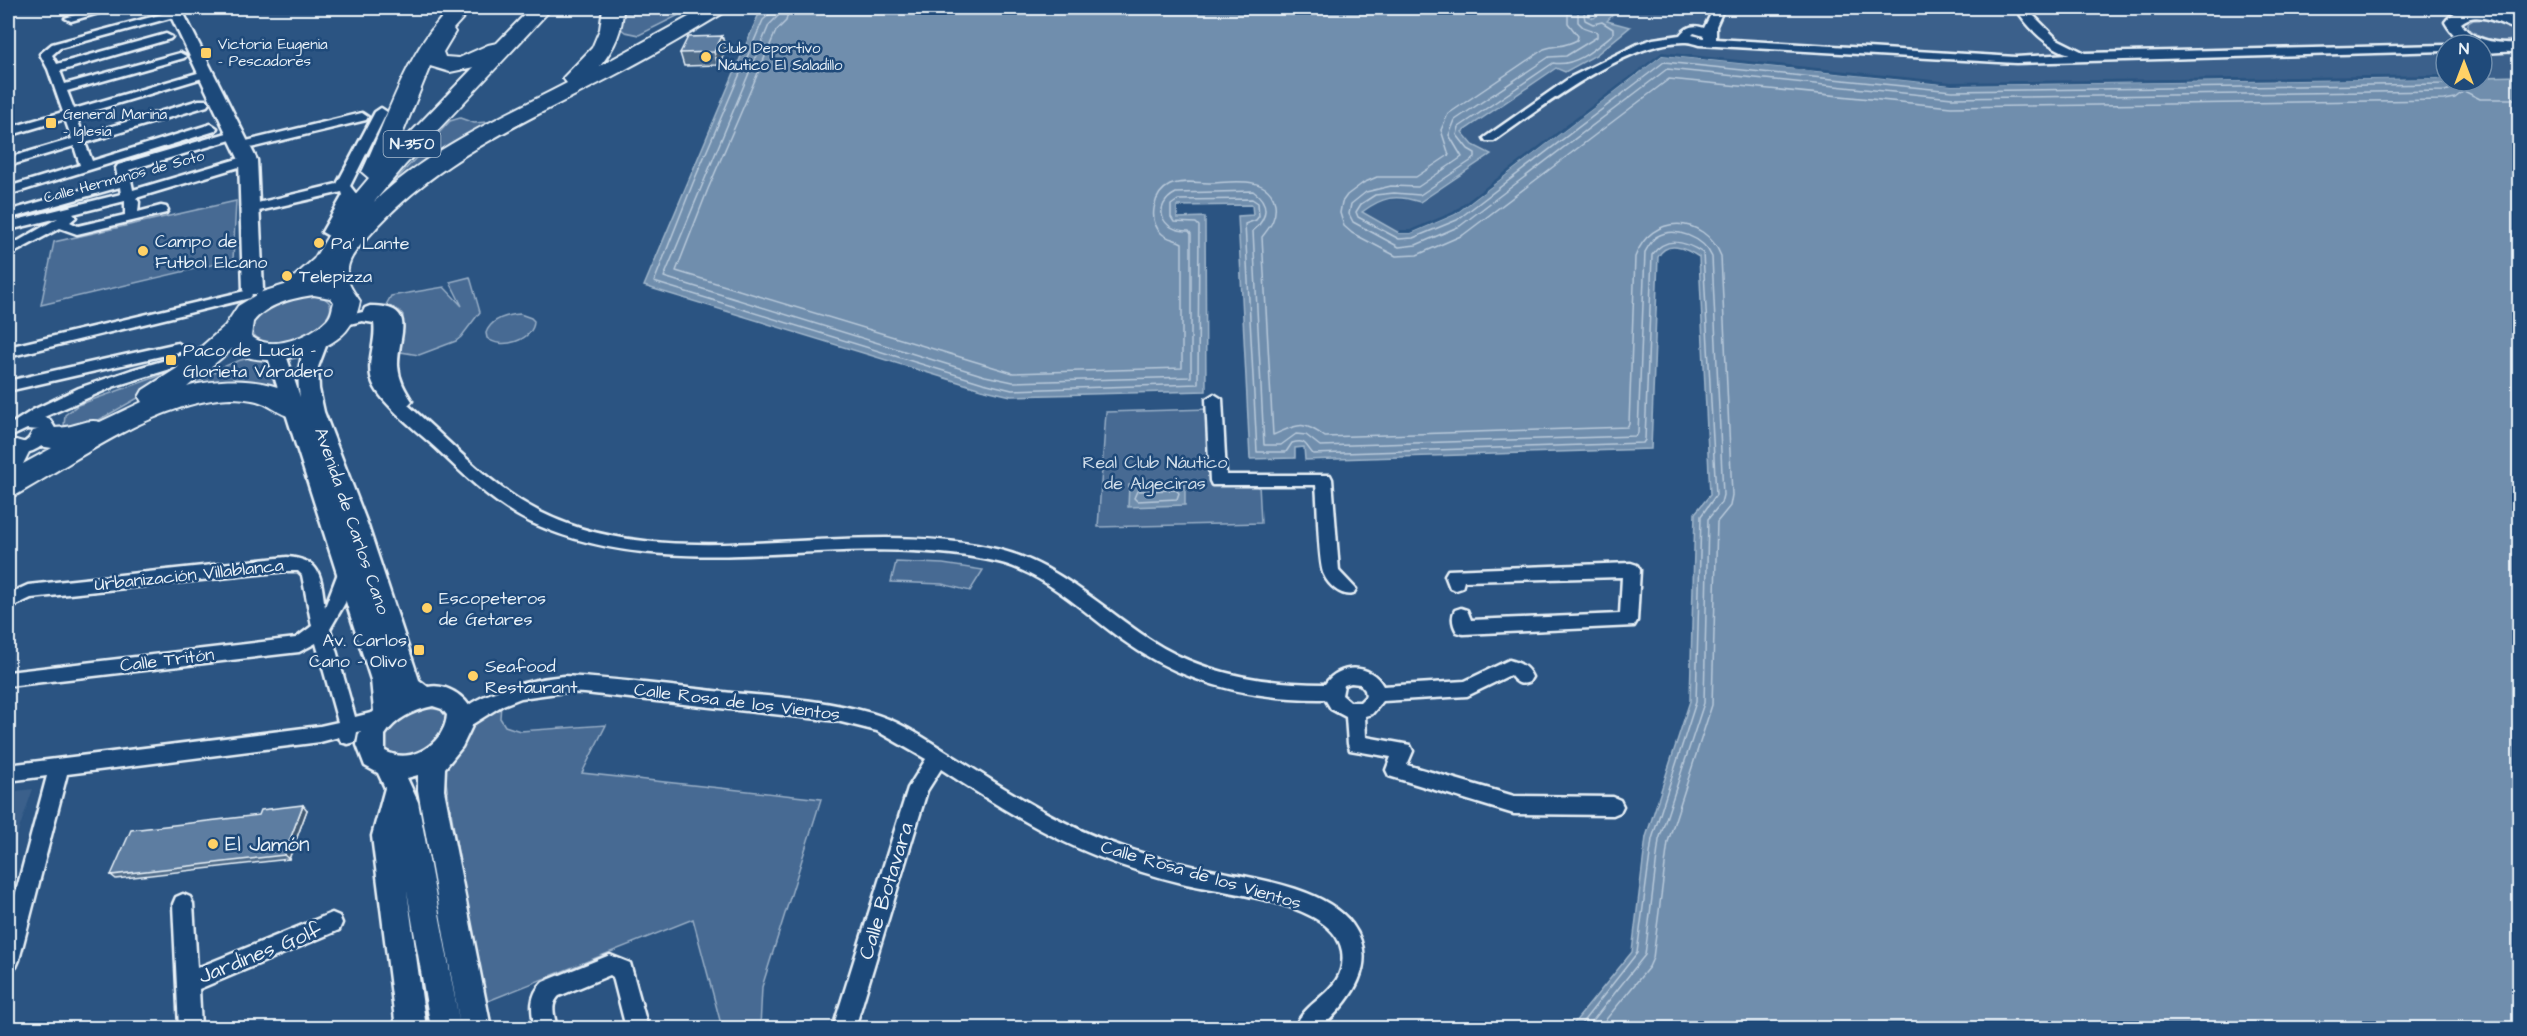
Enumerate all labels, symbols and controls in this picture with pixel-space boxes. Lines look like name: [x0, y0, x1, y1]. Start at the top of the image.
north arrow: [2434, 33, 2494, 93]
place label: Victoria Eugenia - Pescadores: [218, 34, 328, 72]
place label: Club Deportivo Náutico El Saladillo: [718, 38, 843, 76]
text: N: [2459, 38, 2469, 60]
marker: Victoria Eugenia - Pescadores: [199, 46, 213, 60]
marker: Club Deportivo Náutico El Saladillo: [699, 50, 713, 64]
place label: General Marina - Iglesia: [63, 104, 167, 143]
marker: General Marina - Iglesia: [44, 116, 58, 130]
road number: N-350: [384, 131, 440, 157]
street label: Calle Hermanos de Soto: [41, 145, 207, 209]
place label: Campo de Futbol Elcano: [155, 229, 267, 275]
place label: Pa' Lante: [331, 231, 410, 256]
marker: Pa' Lante: [312, 236, 326, 250]
marker: Campo de Futbol Elcano: [136, 244, 150, 258]
place label: Telepizza: [299, 264, 372, 289]
marker: Telepizza: [280, 269, 294, 283]
place label: Paco de Lucía - Glorieta Varadero: [183, 338, 333, 384]
marker: Paco de Lucía - Glorieta Varadero: [164, 353, 178, 367]
street label: Avenida de Carlos Cano: [308, 424, 396, 618]
park label: Real Club Náutico de Algeciras: [1083, 450, 1227, 497]
street label: Urbanización Villablanca: [93, 553, 285, 597]
place label: Escopeteros de Getares: [439, 586, 546, 632]
marker: Escopeteros de Getares: [420, 601, 434, 615]
place label: Av. Carlos Cano - Olivo: [309, 628, 407, 674]
street label: Calle Tritón: [118, 642, 216, 678]
marker: Av. Carlos Cano - Olivo: [412, 643, 426, 657]
place label: Seafood Restaurant: [485, 654, 578, 700]
marker: Seafood Restaurant: [466, 669, 480, 683]
street label: Calle Rosa de los Vientos: [633, 677, 841, 727]
street label: Calle Botavara: [851, 819, 921, 963]
place label: El Jamón: [225, 830, 310, 859]
street label: Calle Rosa de los Vientos: [1098, 834, 1304, 916]
marker: El Jamón: [206, 837, 220, 851]
street label: Jardines Golf: [194, 915, 326, 991]

